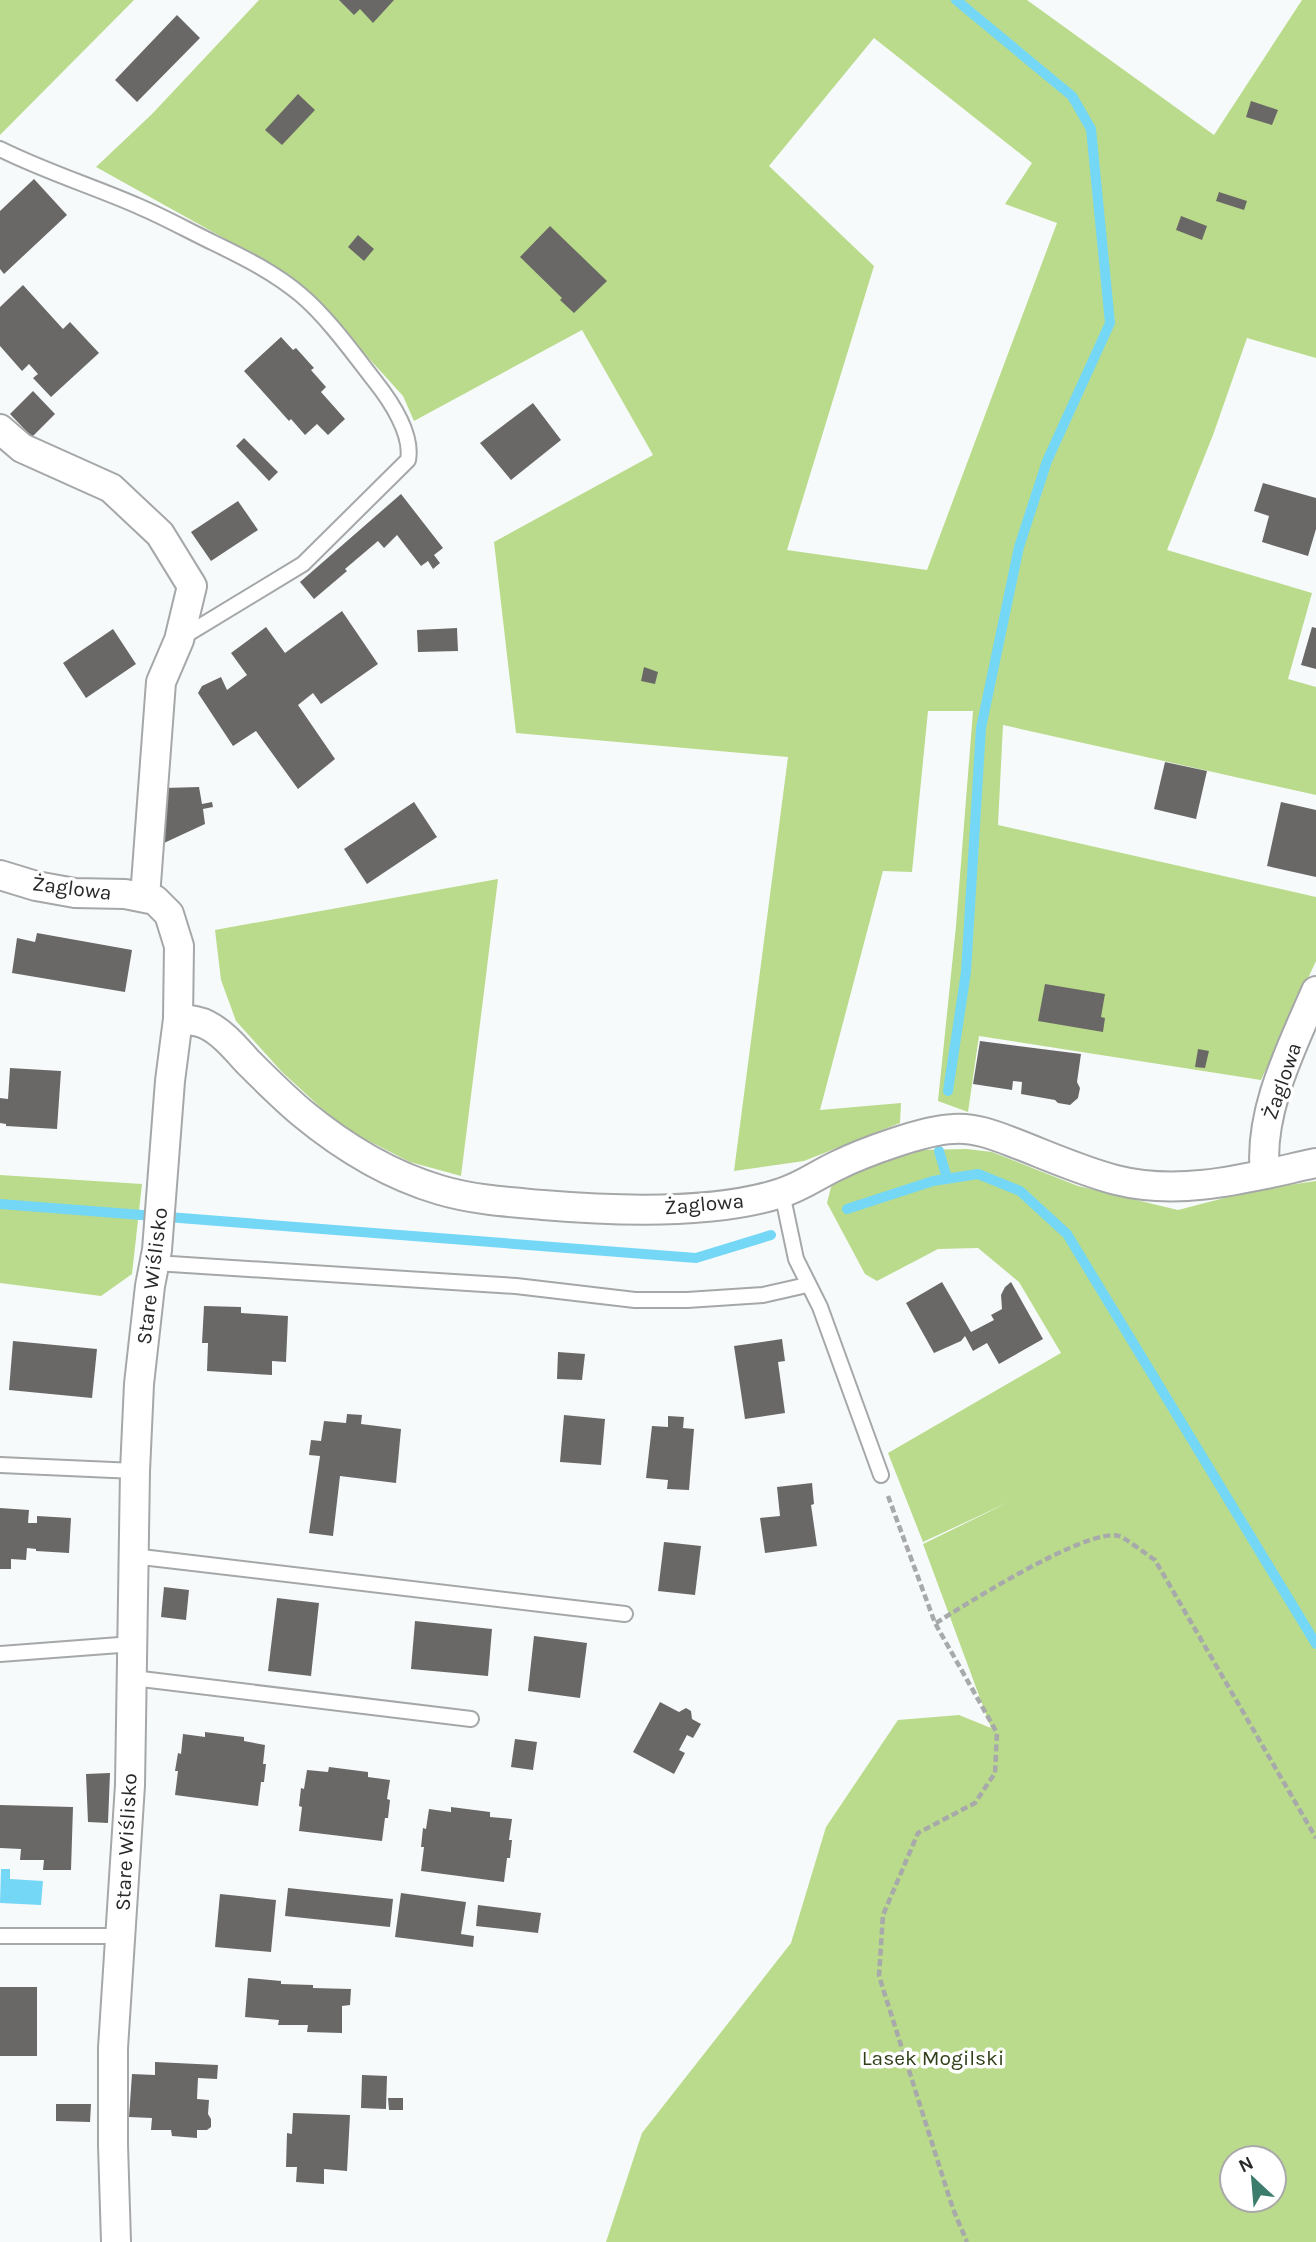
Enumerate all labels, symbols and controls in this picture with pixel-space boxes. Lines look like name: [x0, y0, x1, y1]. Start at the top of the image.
street label: Żaglowa: [31, 871, 113, 905]
street label: Żaglowa: [1258, 1039, 1306, 1123]
street label: Żaglowa: [663, 1189, 745, 1219]
street label: Stare Wiślisko: [132, 1206, 172, 1346]
street label: Stare Wiślisko: [110, 1772, 142, 1912]
park label: Lasek Mogilski: [862, 2046, 1004, 2070]
north arrow: [1218, 2144, 1288, 2214]
text: N: [1235, 2152, 1257, 2177]

